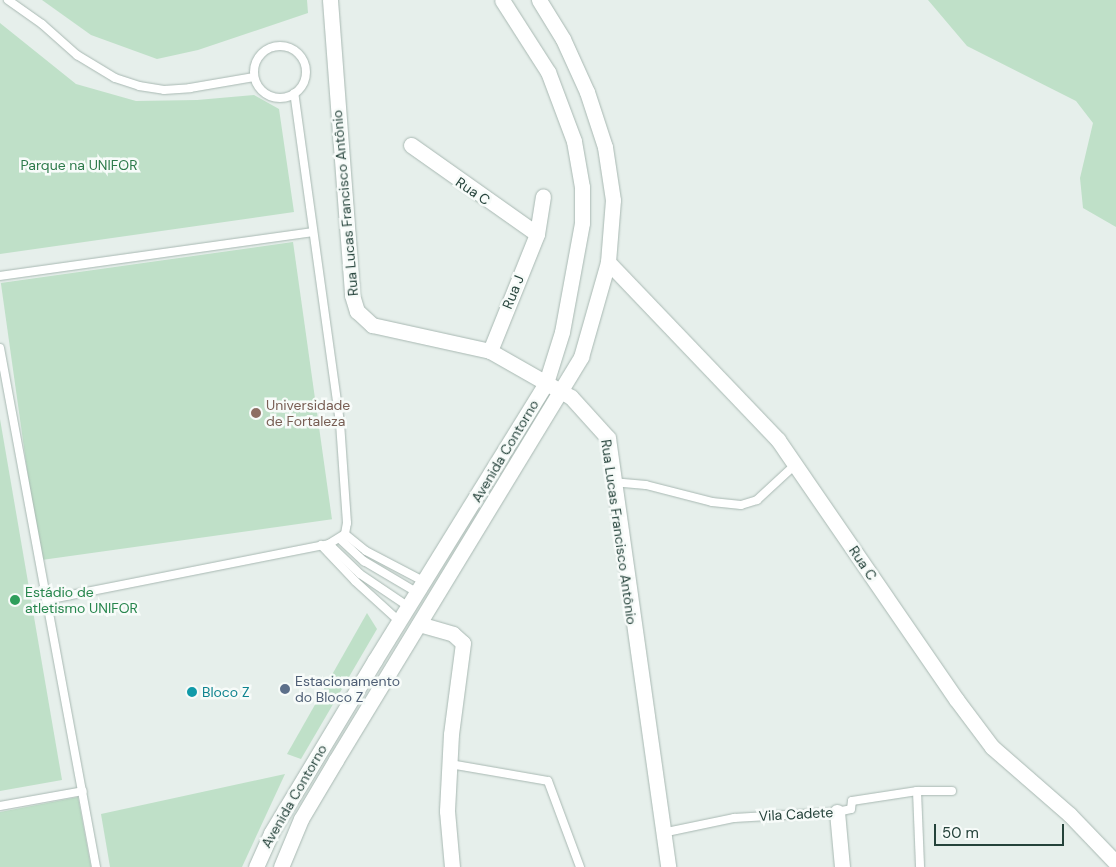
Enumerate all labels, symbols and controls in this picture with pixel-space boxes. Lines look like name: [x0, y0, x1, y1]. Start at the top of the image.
street label: Rua Lucas Francisco Antônio: [328, 109, 362, 297]
park label: Parque na UNIFOR: [21, 157, 137, 173]
street label: Rua C: [453, 173, 493, 209]
street label: Rua J: [499, 273, 527, 311]
place label: Universidade de Fortaleza: [266, 397, 350, 430]
street label: Avenida Contorno: [468, 397, 542, 505]
marker: Universidade de Fortaleza: [250, 407, 262, 419]
street label: Rua Lucas Francisco Antônio: [598, 438, 640, 626]
street label: Rua C: [845, 543, 881, 583]
place label: Estádio de atletismo UNIFOR: [25, 584, 138, 616]
marker: Estádio de atletismo UNIFOR: [9, 594, 21, 606]
place label: Estacionamento do Bloco Z: [295, 673, 400, 706]
marker: Estacionamento do Bloco Z: [279, 683, 291, 695]
place label: Bloco Z: [202, 684, 249, 700]
marker: Bloco Z: [186, 686, 198, 698]
street label: Avenida Contorno: [258, 741, 330, 851]
street label: Vila Cadete: [758, 804, 834, 824]
scale bar: [936, 814, 1066, 846]
text: 50 m: [942, 823, 979, 843]

